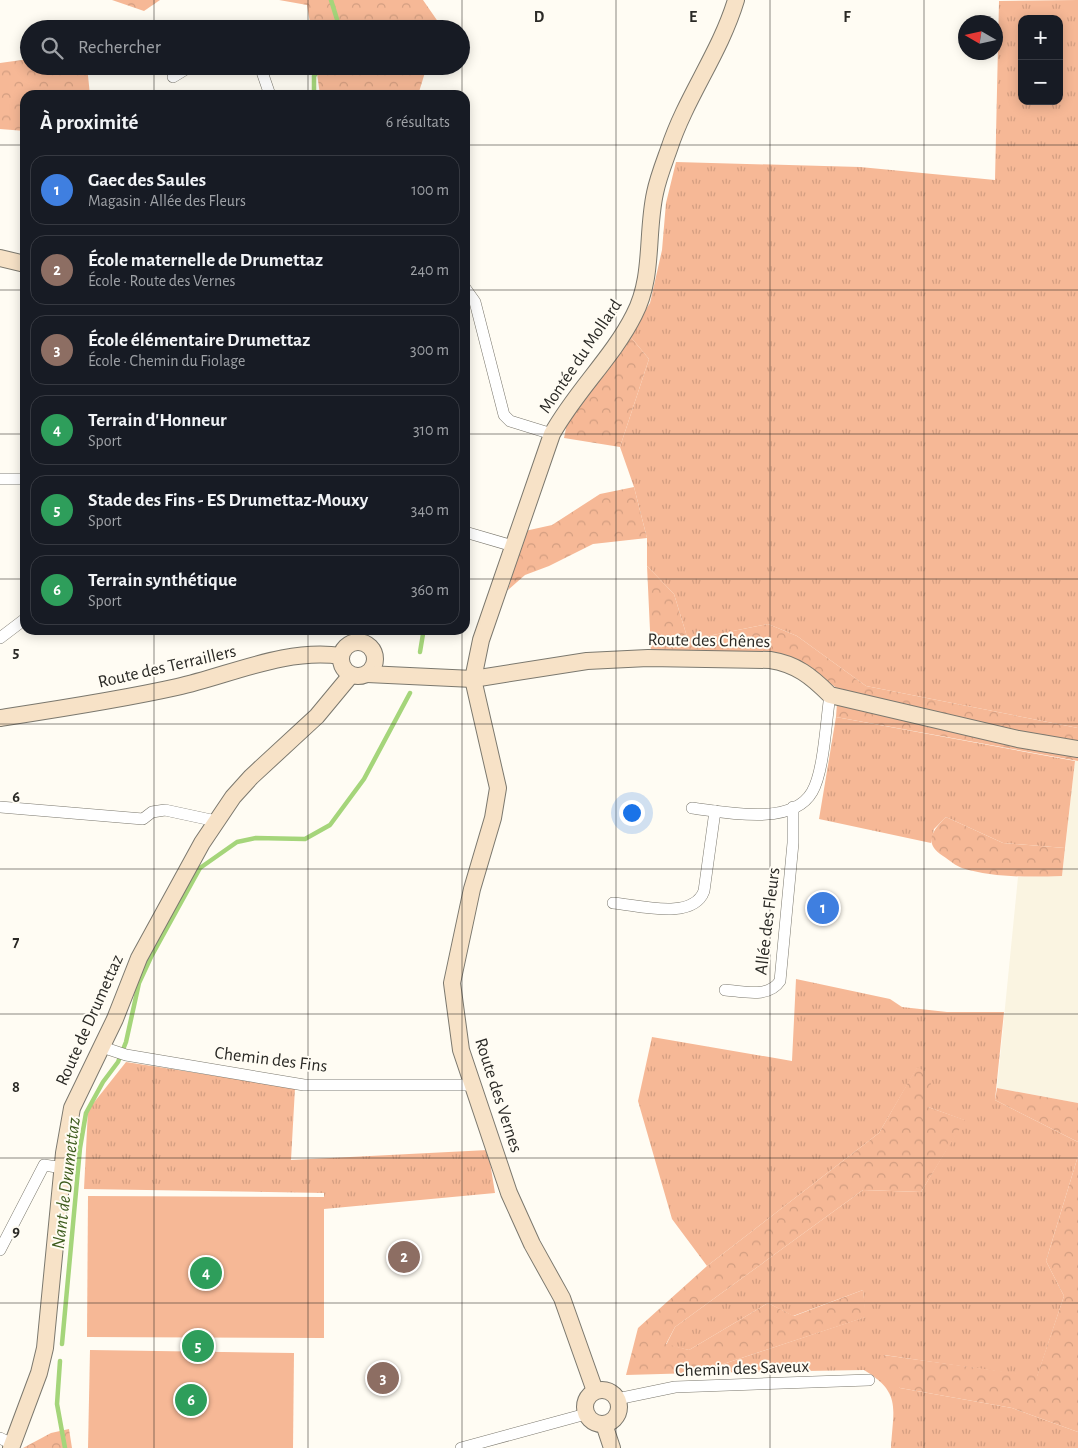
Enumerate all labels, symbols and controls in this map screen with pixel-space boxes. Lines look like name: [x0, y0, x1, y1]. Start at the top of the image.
text: D: [534, 9, 545, 25]
text: E: [689, 9, 697, 25]
text: F: [843, 9, 851, 25]
north arrow: [958, 15, 1003, 60]
map controls: [1018, 15, 1063, 105]
button: +: [1018, 15, 1063, 60]
search box: [20, 20, 470, 75]
icon: search: [38, 34, 66, 62]
text: Rechercher: [78, 38, 161, 57]
button: −: [1018, 60, 1063, 105]
text: À proximité: [40, 112, 138, 133]
text: 6 résultats: [386, 114, 450, 130]
text: Gaec des Saules: [88, 171, 206, 190]
text: 1: [54, 182, 60, 198]
text: 100 m: [411, 182, 449, 198]
text: Magasin · Allée des Fleurs: [88, 193, 246, 209]
text: École maternelle de Drumettaz: [88, 251, 323, 270]
text: 2: [53, 262, 61, 278]
text: 240 m: [410, 262, 449, 278]
text: École · Route des Vernes: [88, 273, 235, 289]
street label: Montée du Mollard: [536, 296, 626, 417]
text: École élémentaire Drumettaz: [88, 331, 310, 350]
text: 3: [54, 342, 60, 358]
text: 300 m: [410, 342, 449, 358]
text: École · Chemin du Fiolage: [88, 353, 245, 369]
text: Terrain d'Honneur: [88, 411, 227, 430]
text: 4: [53, 422, 61, 438]
text: 310 m: [413, 422, 449, 438]
text: Sport: [88, 433, 122, 449]
text: Stade des Fins - ES Drumettaz-Mouxy: [88, 491, 368, 510]
text: 5: [54, 502, 60, 518]
text: 340 m: [411, 502, 449, 518]
text: Sport: [88, 513, 122, 529]
text: Terrain synthétique: [88, 571, 237, 590]
text: 6: [53, 582, 61, 598]
text: 360 m: [411, 582, 449, 598]
text: Sport: [88, 593, 122, 609]
street label: Route des Chênes: [648, 631, 770, 651]
street label: Route des Terraillers: [96, 642, 238, 692]
text: 5: [13, 644, 20, 660]
text: 6: [12, 789, 20, 805]
your location: [619, 800, 645, 826]
street label: Allée des Fleurs: [752, 866, 784, 976]
pin: 1: [807, 889, 839, 927]
text: 7: [13, 934, 20, 950]
street label: Route de Drumettaz: [53, 952, 127, 1089]
street label: Route des Vernes: [471, 1036, 525, 1155]
street label: Chemin des Fins: [214, 1044, 328, 1076]
text: 8: [12, 1079, 20, 1095]
water label: Nant de Drumettaz: [49, 1116, 84, 1250]
text: 9: [12, 1223, 20, 1239]
pin: 2: [388, 1238, 420, 1276]
pin: 4: [190, 1254, 222, 1292]
pin: 5: [182, 1327, 214, 1365]
street label: Chemin des Saveux: [675, 1358, 810, 1380]
pin: 3: [367, 1359, 399, 1397]
pin: 6: [175, 1381, 207, 1419]

